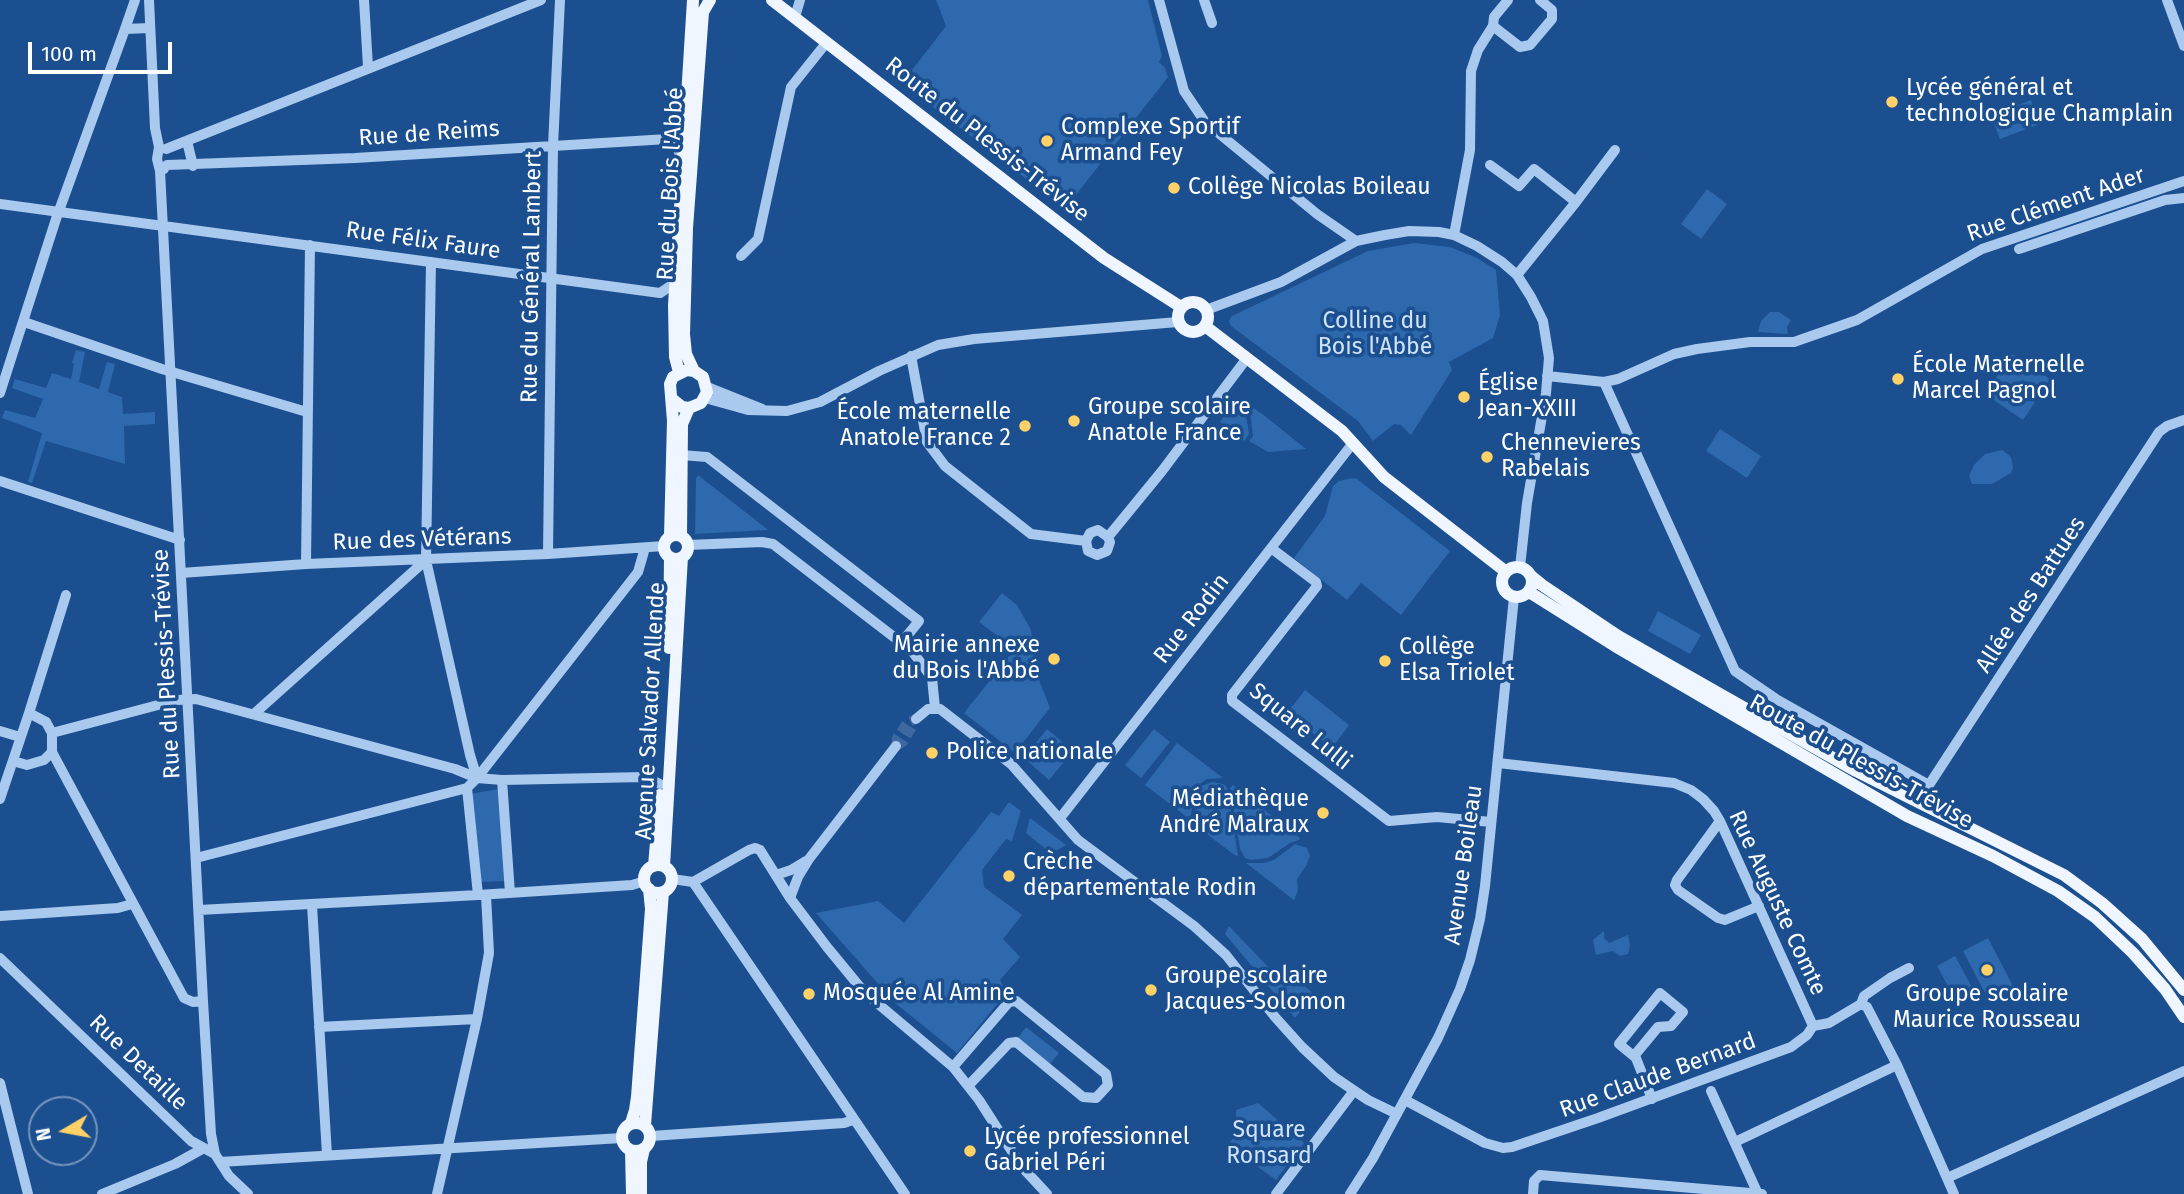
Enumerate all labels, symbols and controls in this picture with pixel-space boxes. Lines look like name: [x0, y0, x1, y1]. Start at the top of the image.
scale bar: [32, 28, 175, 72]
text: 100 m: [41, 41, 97, 67]
street label: Route du Plessis-Trévise: [879, 52, 1095, 228]
place label: Lycée général et technologique Champlain: [1906, 75, 2173, 129]
street label: Rue du Bois l'Abbé: [652, 87, 690, 281]
marker: Lycée général et technologique Champlain: [1884, 94, 1900, 110]
place label: Complexe Sportif Armand Fey: [1061, 114, 1240, 168]
street label: Rue de Reims: [358, 115, 500, 153]
marker: Complexe Sportif Armand Fey: [1039, 133, 1055, 149]
street label: Rue du Général Lambert: [516, 151, 548, 403]
street label: Rue Clément Ader: [1963, 162, 2149, 248]
place label: Collège Nicolas Boileau: [1188, 174, 1431, 202]
marker: Collège Nicolas Boileau: [1166, 180, 1182, 196]
street label: Rue Félix Faure: [344, 216, 502, 266]
park label: Colline du Bois l'Abbé: [1318, 308, 1432, 362]
place label: École Maternelle Marcel Pagnol: [1912, 352, 2085, 406]
place label: Église Jean-XXIII: [1478, 370, 1577, 424]
marker: École Maternelle Marcel Pagnol: [1890, 371, 1906, 387]
marker: Église Jean-XXIII: [1456, 389, 1472, 405]
place label: Groupe scolaire Anatole France: [1088, 394, 1251, 448]
place label: École maternelle Anatole France 2: [836, 399, 1011, 453]
marker: Groupe scolaire Anatole France: [1066, 413, 1082, 429]
marker: École maternelle Anatole France 2: [1017, 418, 1033, 434]
place label: Chennevieres Rabelais: [1501, 430, 1641, 484]
marker: Chennevieres Rabelais: [1479, 449, 1495, 465]
street label: Allée des Battues: [1970, 512, 2092, 678]
street label: Rue des Vétérans: [332, 523, 512, 557]
street label: Rue du Plessis-Trévise: [147, 548, 187, 780]
street label: Rue Rodin: [1148, 568, 1236, 670]
street label: Avenue Salvador Allende: [630, 581, 672, 841]
place label: Mairie annexe du Bois l'Abbé: [892, 632, 1040, 686]
place label: Collège Elsa Triolet: [1399, 634, 1514, 688]
marker: Mairie annexe du Bois l'Abbé: [1046, 651, 1062, 667]
marker: Collège Elsa Triolet: [1377, 653, 1393, 669]
street label: Square Lulli: [1243, 677, 1357, 777]
street label: Route du Plessis-Trévise: [1744, 689, 1978, 835]
place label: Police nationale: [946, 739, 1114, 767]
marker: Police nationale: [924, 745, 940, 761]
street label: Avenue Boileau: [1439, 783, 1489, 947]
place label: Médiathèque André Malraux: [1160, 786, 1309, 840]
marker: Médiathèque André Malraux: [1315, 805, 1331, 821]
street label: Rue Auguste Comte: [1722, 806, 1832, 1000]
place label: Crèche départementale Rodin: [1023, 849, 1257, 903]
marker: Crèche départementale Rodin: [1001, 868, 1017, 884]
marker: Groupe scolaire Maurice Rousseau: [1979, 962, 1995, 978]
place label: Groupe scolaire Jacques-Solomon: [1165, 963, 1346, 1017]
place label: Mosquée Al Amine: [823, 980, 1015, 1008]
place label: Groupe scolaire Maurice Rousseau: [1893, 981, 2081, 1035]
marker: Groupe scolaire Jacques-Solomon: [1143, 982, 1159, 998]
marker: Mosquée Al Amine: [801, 986, 817, 1002]
street label: Rue Detaille: [83, 1009, 193, 1117]
street label: Rue Claude Bernard: [1556, 1028, 1760, 1124]
north arrow: [28, 1096, 98, 1166]
park label: Square Ronsard: [1226, 1117, 1312, 1171]
place label: Lycée professionnel Gabriel Péri: [984, 1124, 1189, 1178]
text: N: [31, 1126, 56, 1143]
marker: Lycée professionnel Gabriel Péri: [962, 1143, 978, 1159]

